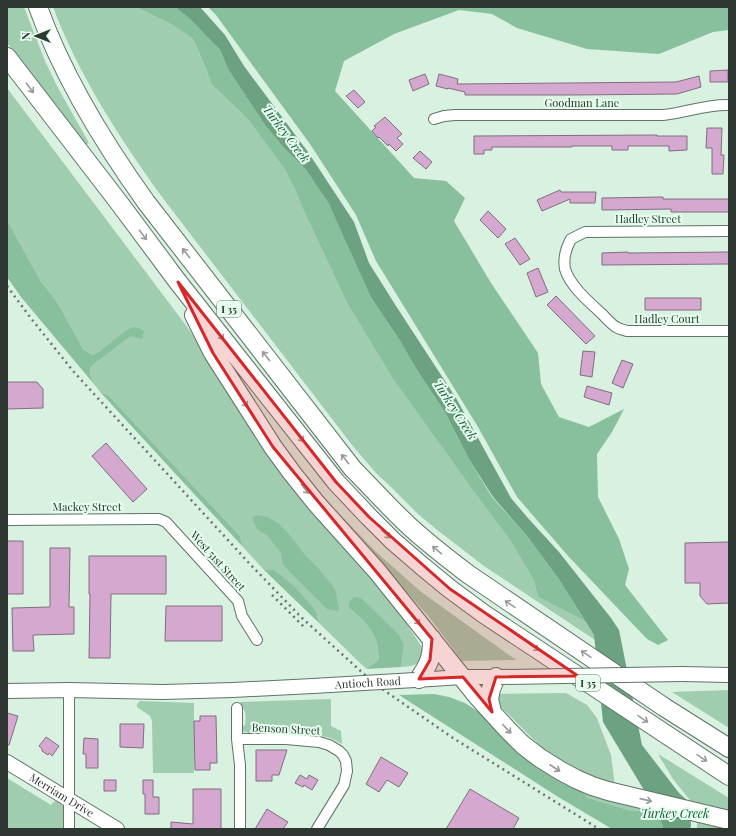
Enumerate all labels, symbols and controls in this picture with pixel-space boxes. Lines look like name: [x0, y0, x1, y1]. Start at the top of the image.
north arrow: [16, 16, 56, 56]
text: N: [18, 32, 33, 40]
one-way arrow: [26, 83, 35, 94]
street label: Goodman Lane: [545, 95, 620, 110]
water label: Turkey Creek: [260, 101, 314, 166]
street label: Hadley Street: [615, 211, 681, 226]
one-way arrow: [139, 229, 147, 240]
one-way arrow: [182, 248, 191, 259]
road number: I 35: [217, 301, 241, 317]
street label: Hadley Court: [634, 311, 700, 326]
one-way arrow: [215, 329, 224, 340]
one-way arrow: [262, 350, 270, 361]
water label: Turkey Creek: [431, 376, 481, 442]
one-way arrow: [240, 396, 248, 407]
one-way arrow: [296, 431, 305, 442]
one-way arrow: [341, 453, 350, 464]
one-way arrow: [300, 484, 309, 494]
street label: Mackey Street: [52, 499, 122, 514]
street label: West 51st Street: [187, 527, 249, 594]
one-way arrow: [381, 529, 391, 539]
one-way arrow: [432, 546, 443, 555]
one-way arrow: [505, 600, 516, 608]
one-way arrow: [412, 614, 421, 625]
one-way arrow: [529, 643, 540, 651]
one-way arrow: [580, 650, 591, 658]
street label: Antioch Road: [333, 673, 402, 692]
road number: I 35: [576, 675, 600, 691]
one-way arrow: [637, 715, 648, 723]
street label: Benson Street: [251, 719, 321, 738]
one-way arrow: [502, 724, 512, 734]
one-way arrow: [696, 754, 707, 762]
one-way arrow: [549, 763, 560, 772]
street label: Merriam Drive: [27, 769, 97, 820]
one-way arrow: [639, 797, 652, 805]
water label: Turkey Creek: [641, 805, 709, 821]

